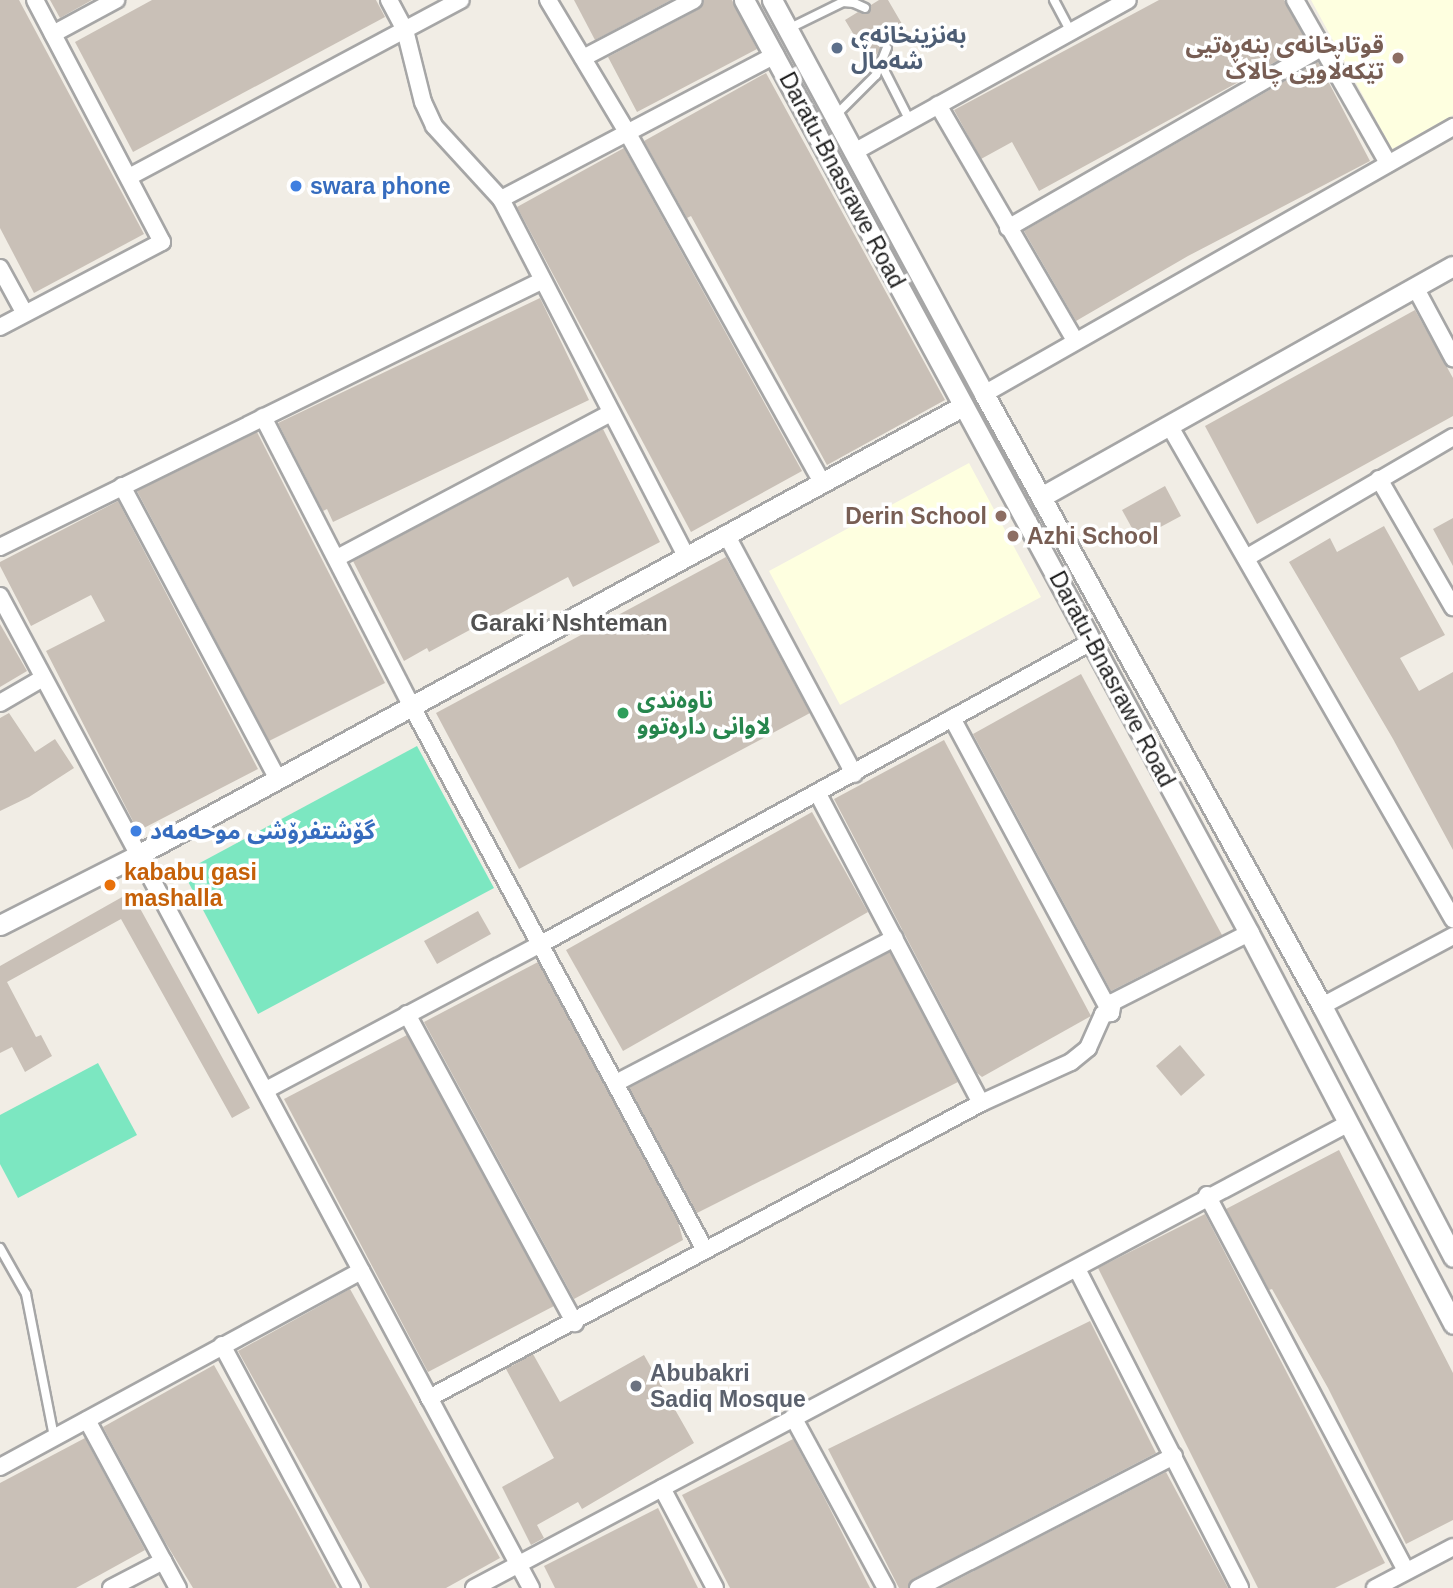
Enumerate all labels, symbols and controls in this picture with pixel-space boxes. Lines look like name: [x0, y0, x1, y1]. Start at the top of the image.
place label: بەنزینخانەی شەماڵ: [851, 21, 966, 75]
place label: قوتابخانەی بنەڕەتیی تێکەڵاویی چالاک: [1185, 31, 1384, 85]
marker: بەنزینخانەی شەماڵ: [829, 40, 845, 56]
marker: قوتابخانەی بنەڕەتیی تێکەڵاویی چالاک: [1390, 50, 1406, 66]
street label: Daratu-Bnasrawe Road: [773, 67, 911, 293]
place label: swara phone: [310, 172, 451, 200]
marker: swara phone: [288, 178, 304, 194]
place label: Derin School: [845, 502, 987, 530]
marker: Derin School: [993, 508, 1009, 524]
place label: Azhi School: [1027, 522, 1159, 550]
marker: Azhi School: [1005, 528, 1021, 544]
street label: Daratu-Bnasrawe Road: [1043, 566, 1181, 792]
district label: Garaki Nshteman: [470, 609, 668, 637]
place label: ناوەندی لاوانی دارەتوو: [637, 686, 771, 740]
marker: ناوەندی لاوانی دارەتوو: [615, 705, 631, 721]
place label: گۆشتفرۆشی موحەمەد: [150, 817, 375, 845]
marker: گۆشتفرۆشی موحەمەد: [128, 823, 144, 839]
place label: kababu gasi mashalla: [124, 858, 257, 912]
marker: kababu gasi mashalla: [102, 877, 118, 893]
place label: Abubakri Sadiq Mosque: [650, 1359, 806, 1413]
marker: Abubakri Sadiq Mosque: [628, 1378, 644, 1394]

